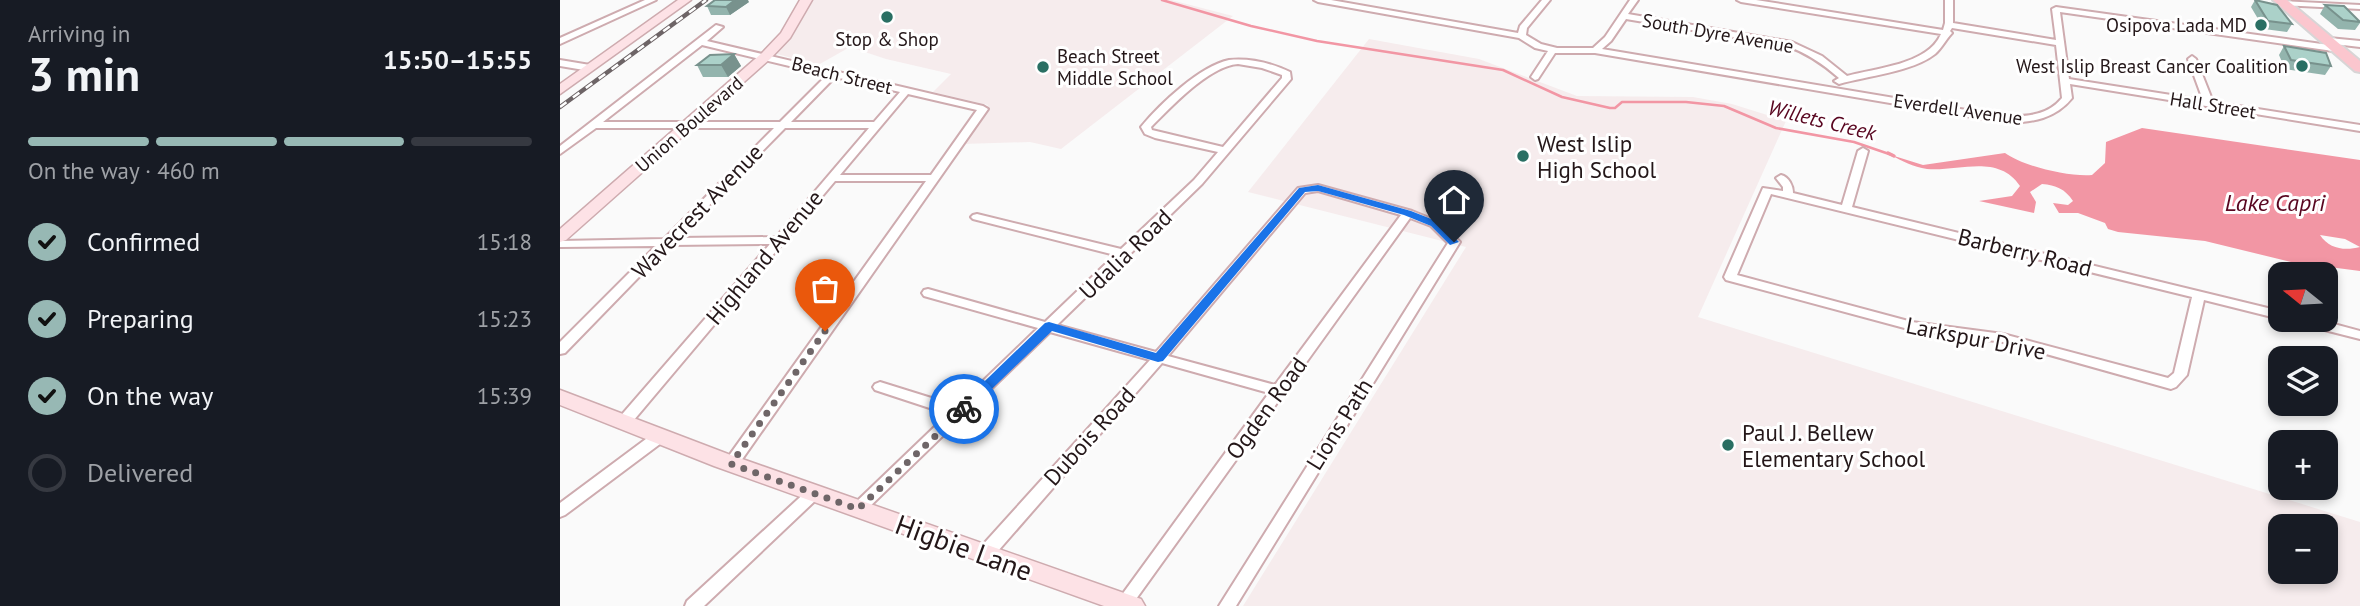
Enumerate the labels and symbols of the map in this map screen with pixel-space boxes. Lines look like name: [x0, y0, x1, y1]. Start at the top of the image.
street label: South Dyre Avenue: [1640, 8, 1796, 58]
marker: Stop & Shop: [879, 9, 895, 25]
place label: Osipova Lada MD: [2106, 13, 2247, 37]
marker: Osipova Lada MD: [2253, 17, 2269, 33]
place label: Stop & Shop: [835, 27, 939, 51]
place label: Beach Street Middle School: [1057, 44, 1173, 90]
street label: Beach Street: [789, 51, 895, 99]
place label: West Islip Breast Cancer Coalition: [2016, 54, 2288, 78]
marker: West Islip Breast Cancer Coalition: [2294, 58, 2310, 74]
marker: Beach Street Middle School: [1035, 59, 1051, 75]
street label: Union Boulevard: [630, 71, 748, 177]
street label: Hall Street: [2168, 86, 2258, 124]
street label: Everdell Avenue: [1892, 88, 2024, 130]
water label: Willets Creek: [1765, 94, 1880, 147]
place label: West Islip High School: [1537, 129, 1657, 184]
street label: Wavecrest Avenue: [625, 137, 769, 285]
marker: West Islip High School: [1515, 148, 1531, 164]
pin: [1424, 170, 1484, 242]
street label: Highland Avenue: [699, 184, 829, 330]
water label: Lake Capri: [2225, 187, 2326, 218]
street label: Udalia Road: [1073, 203, 1177, 305]
street label: Barberry Road: [1955, 221, 2095, 283]
pin: [795, 259, 855, 331]
north arrow: [2268, 262, 2338, 332]
street label: Larkspur Drive: [1904, 310, 2048, 366]
street label: Ogden Road: [1219, 351, 1313, 465]
street label: Lions Path: [1300, 373, 1378, 475]
courier: [929, 374, 999, 444]
street label: Dubois Road: [1037, 381, 1141, 491]
place label: Paul J. Bellew Elementary School: [1742, 418, 1926, 473]
marker: Paul J. Bellew Elementary School: [1720, 437, 1736, 453]
street label: Higbie Lane: [890, 505, 1038, 589]

